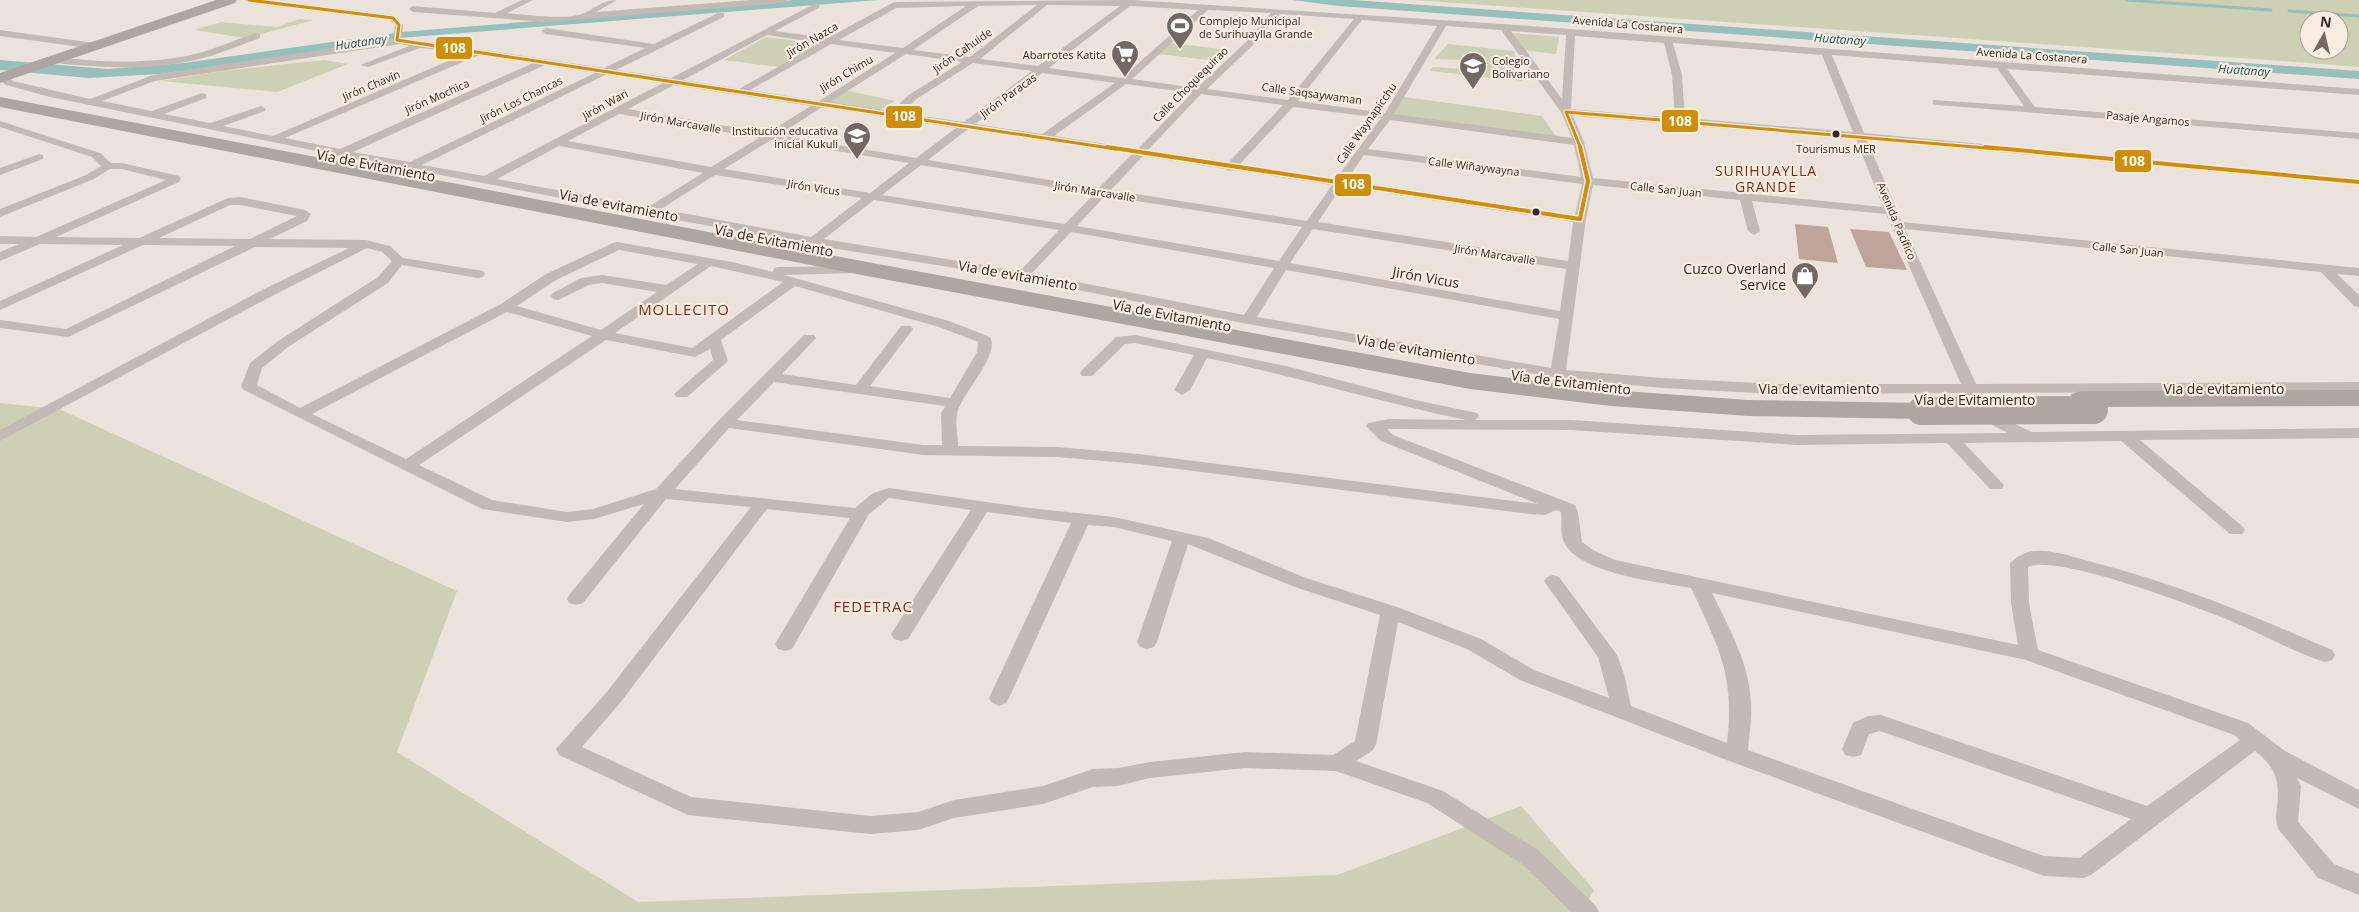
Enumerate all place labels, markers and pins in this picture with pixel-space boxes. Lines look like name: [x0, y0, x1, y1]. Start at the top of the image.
sports icon: Complejo Municipal de Surihuaylla Grande: [1165, 11, 1195, 50]
place label: Complejo Municipal de Surihuaylla Grande: [1199, 13, 1313, 41]
supermarket icon: Abarrotes Katita: [1110, 39, 1140, 78]
place label: Abarrotes Katita: [1023, 47, 1106, 62]
school or university icon: Colegio Bolivariano: [1458, 51, 1488, 90]
place label: Colegio Bolivariano: [1492, 53, 1550, 81]
school or university icon: Institución educativa inicial Kukuli: [842, 121, 872, 160]
place label: Institución educativa inicial Kukuli: [732, 123, 838, 151]
marker: Tourismus MER: [1831, 129, 1841, 139]
place label: Tourismus MER: [1796, 141, 1876, 156]
unlabelled marker: [1531, 207, 1541, 217]
place label: Cuzco Overland Service: [1683, 259, 1786, 294]
shop icon: Cuzco Overland Service: [1790, 261, 1820, 300]

